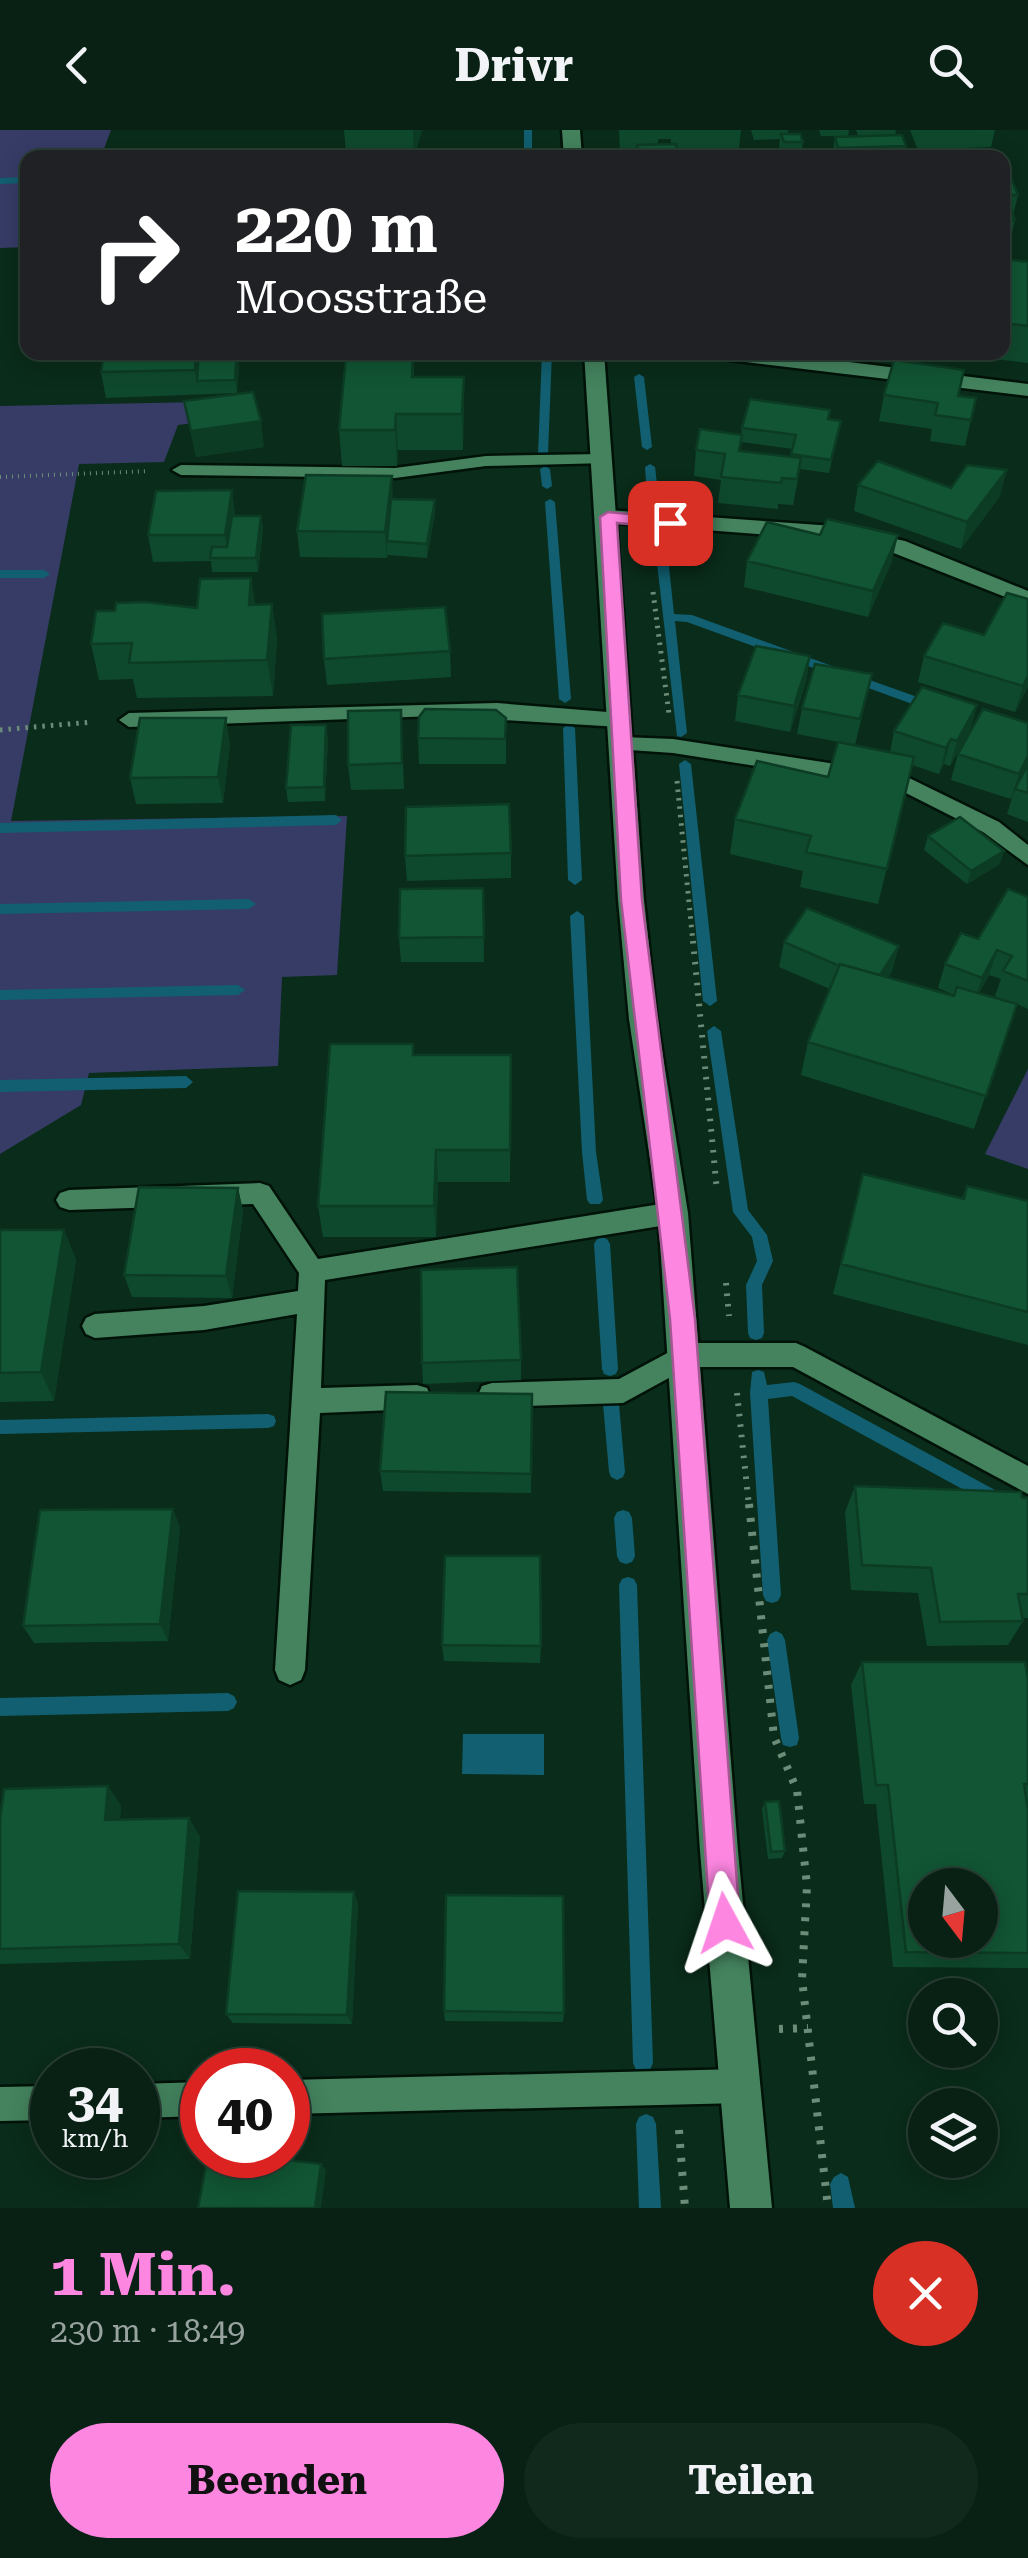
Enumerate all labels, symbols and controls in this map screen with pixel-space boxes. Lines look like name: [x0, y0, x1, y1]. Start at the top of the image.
icon: back: [50, 38, 105, 93]
icon: search: [923, 38, 978, 93]
text: Drivr: [455, 39, 573, 92]
text: 220 m: [235, 187, 438, 269]
icon: right: [70, 190, 200, 320]
text: Moosstraße: [235, 271, 487, 324]
pin: [628, 481, 713, 566]
icon: arrive: [643, 496, 698, 551]
north arrow: [908, 1868, 998, 1958]
map controls: [908, 1868, 998, 2178]
position arrow: [673, 1871, 777, 1975]
button: search: [908, 1978, 998, 2068]
speed limit sign: 40: [180, 2048, 310, 2178]
text: 34: [67, 2072, 123, 2130]
button: layers: [908, 2088, 998, 2178]
text: km/h: [62, 2124, 128, 2153]
text: 1 Min.: [50, 2239, 236, 2310]
button: close: [873, 2241, 978, 2346]
text: 230 m · 18:49: [50, 2312, 245, 2350]
button: Beenden: [50, 2423, 504, 2538]
button: Teilen: [524, 2423, 978, 2538]

